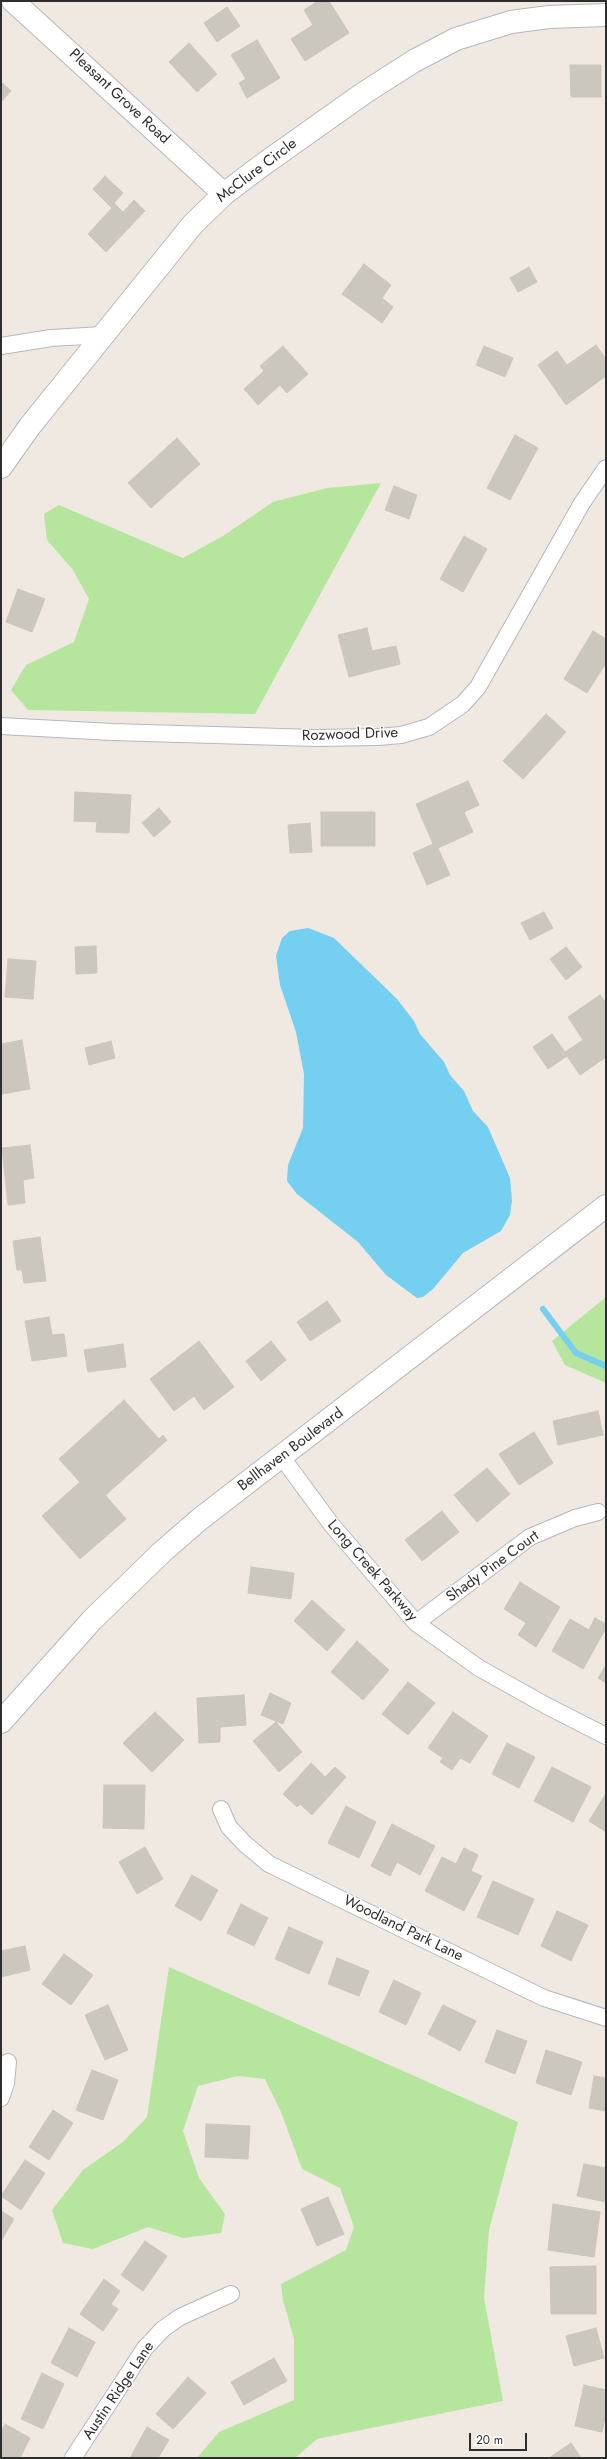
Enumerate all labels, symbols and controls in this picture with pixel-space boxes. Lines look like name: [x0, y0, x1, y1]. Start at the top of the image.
street label: Pleasant Grove Road: [65, 46, 173, 148]
street label: McClure Circle: [213, 135, 301, 207]
street label: Rozwood Drive: [302, 724, 398, 746]
street label: Bellhaven Boulevard: [235, 1404, 347, 1496]
street label: Long Creek Parkway: [323, 1517, 421, 1625]
street label: Shady Pine Court: [443, 1527, 543, 1607]
street label: Woodland Park Lane: [340, 1892, 466, 1966]
street label: Austin Ridge Lane: [80, 2338, 158, 2444]
scale bar: [471, 2425, 529, 2451]
text: 20 m: [476, 2431, 503, 2449]

